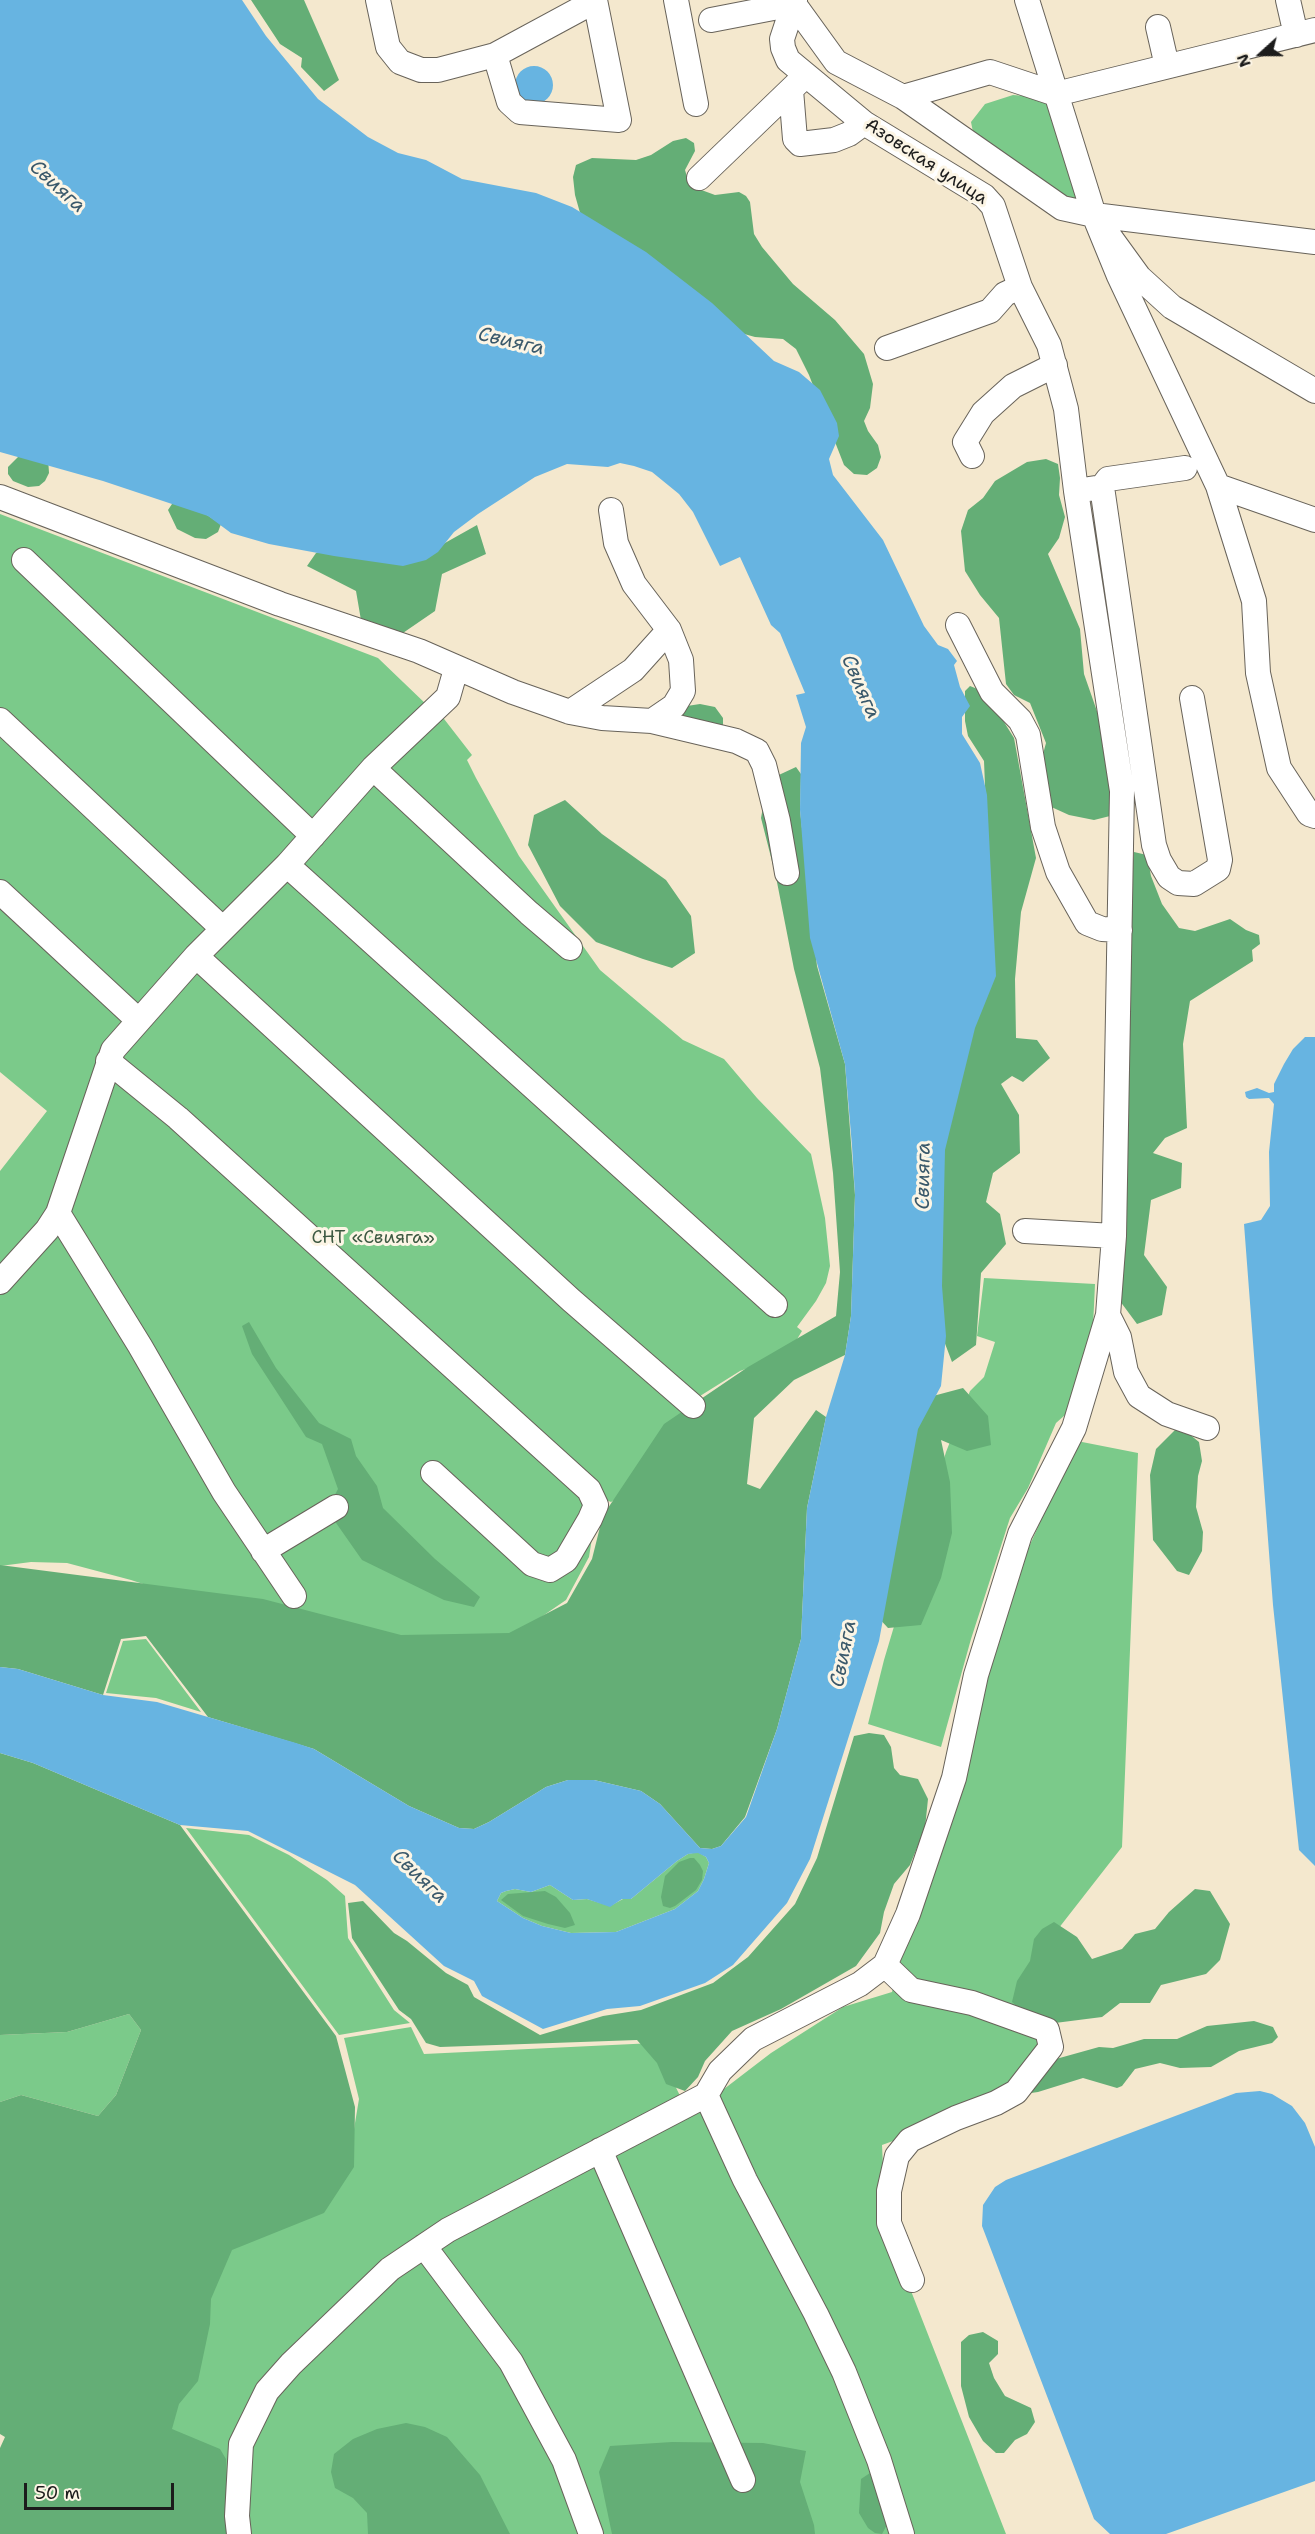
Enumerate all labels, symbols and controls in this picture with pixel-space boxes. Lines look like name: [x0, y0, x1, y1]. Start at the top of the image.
north arrow: [1231, 24, 1291, 84]
text: N: [1232, 51, 1256, 70]
street label: Азовская улица: [861, 114, 991, 210]
water label: Свияга: [24, 156, 90, 218]
water label: Свияга: [475, 323, 547, 361]
water label: Свияга: [835, 651, 885, 723]
water label: Свияга: [911, 1142, 937, 1210]
park label: СНТ «Свияга»: [311, 1227, 435, 1249]
water label: Свияга: [826, 1619, 862, 1689]
water label: Свияга: [386, 1845, 452, 1909]
scale bar: [27, 2471, 177, 2509]
text: 50 m: [35, 2481, 80, 2505]

